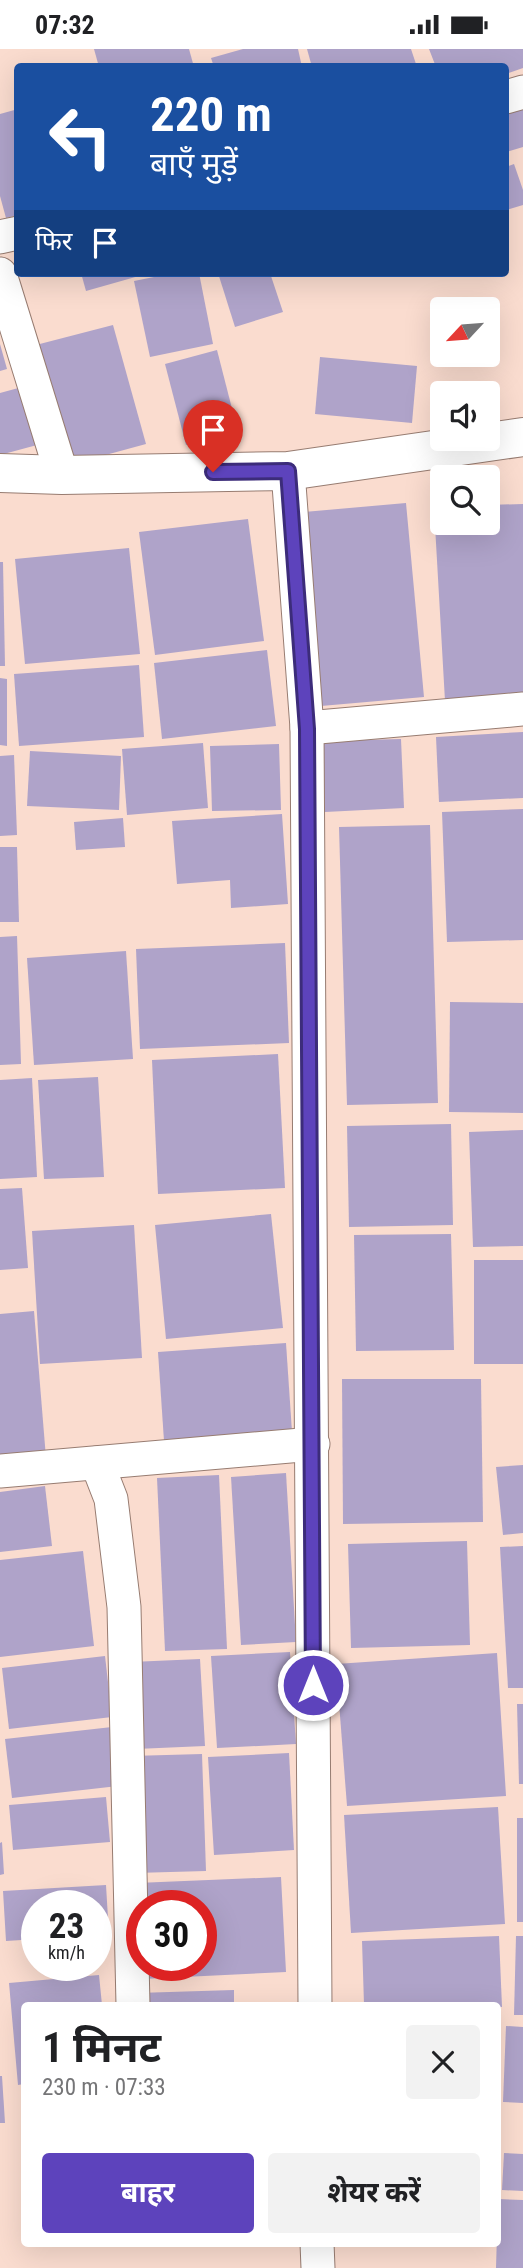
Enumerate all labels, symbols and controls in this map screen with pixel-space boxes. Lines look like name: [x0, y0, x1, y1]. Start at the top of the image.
text: 07:32: [35, 10, 95, 40]
text: 220 m: [150, 86, 272, 143]
icon: left: [35, 91, 126, 182]
text: बाएँ मुड़ें: [150, 145, 238, 183]
icon: arrive: [86, 224, 124, 262]
text: फिर: [35, 226, 72, 256]
north arrow: [430, 297, 500, 367]
map controls: [430, 297, 500, 535]
button: sound: [430, 381, 500, 451]
pin: [183, 400, 243, 472]
icon: arrive: [194, 411, 232, 449]
button: search: [430, 465, 500, 535]
position arrow: [276, 1648, 350, 1722]
speed limit sign: 30: [126, 1890, 217, 1981]
text: 23: [49, 1906, 84, 1947]
text: km/h: [48, 1942, 85, 1963]
text: 1 मिनट: [42, 2023, 161, 2072]
button: close: [406, 2025, 480, 2099]
text: 230 m · 07:33: [42, 2074, 166, 2101]
button: बाहर: [42, 2153, 254, 2233]
button: शेयर करें: [268, 2153, 480, 2233]

